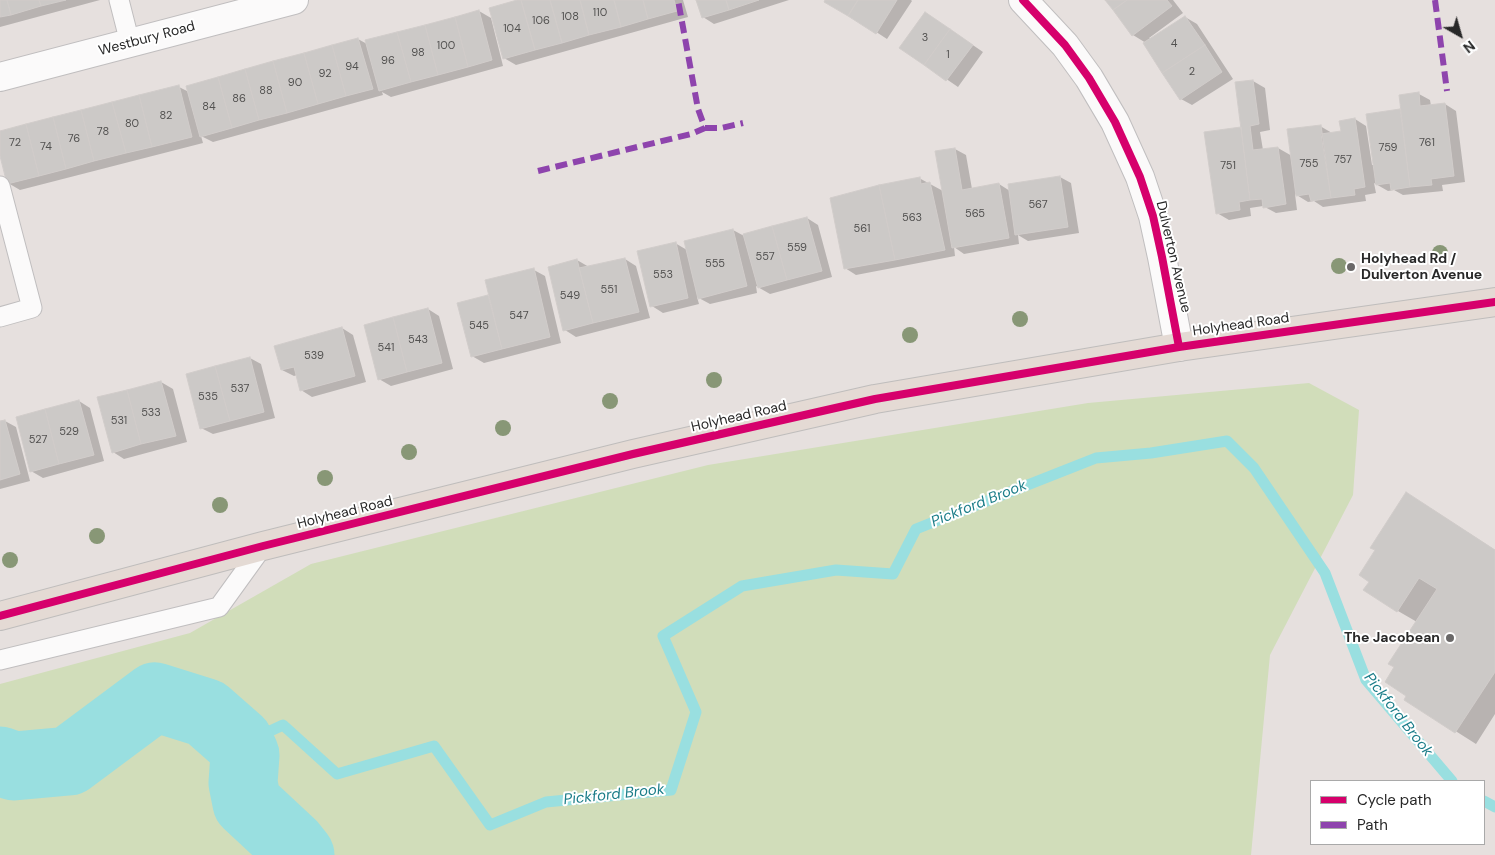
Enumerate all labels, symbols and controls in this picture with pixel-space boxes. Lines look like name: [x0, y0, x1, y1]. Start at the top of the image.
house number: 110: [593, 6, 607, 20]
house number: 108: [561, 10, 579, 24]
north arrow: [1435, 10, 1485, 60]
house number: 106: [532, 14, 550, 28]
street label: Westbury Road: [97, 18, 197, 60]
house number: 104: [503, 22, 521, 36]
house number: 3: [922, 31, 928, 45]
house number: 4: [1171, 37, 1177, 51]
text: N: [1460, 37, 1479, 57]
house number: 100: [437, 39, 455, 53]
house number: 98: [411, 46, 425, 60]
house number: 1: [946, 48, 950, 62]
house number: 96: [381, 54, 395, 68]
house number: 94: [345, 60, 359, 74]
house number: 2: [1189, 65, 1195, 79]
house number: 92: [318, 67, 332, 81]
house number: 90: [288, 76, 302, 90]
house number: 88: [259, 84, 273, 98]
house number: 86: [232, 92, 246, 106]
house number: 84: [202, 100, 216, 114]
house number: 82: [160, 109, 172, 123]
house number: 80: [125, 117, 139, 131]
house number: 78: [97, 125, 109, 139]
house number: 76: [68, 132, 80, 146]
house number: 72: [9, 136, 21, 150]
house number: 761: [1419, 136, 1435, 150]
house number: 74: [40, 140, 52, 154]
house number: 759: [1379, 141, 1397, 155]
house number: 757: [1334, 153, 1352, 167]
house number: 755: [1300, 157, 1318, 171]
house number: 751: [1220, 159, 1236, 173]
house number: 567: [1028, 198, 1048, 212]
street label: Dulverton Avenue: [1152, 200, 1194, 314]
house number: 565: [965, 207, 985, 221]
house number: 563: [902, 211, 922, 225]
house number: 561: [853, 222, 871, 236]
house number: 559: [787, 241, 807, 255]
house number: 557: [755, 250, 775, 264]
place label: Holyhead Rd / Dulverton Avenue: [1361, 251, 1482, 284]
house number: 555: [705, 257, 725, 271]
marker: Holyhead Rd / Dulverton Avenue: [1345, 261, 1357, 273]
house number: 553: [653, 268, 673, 282]
house number: 551: [601, 283, 617, 297]
house number: 549: [560, 289, 580, 303]
house number: 547: [509, 309, 529, 323]
street label: Holyhead Road: [1192, 310, 1290, 340]
house number: 545: [469, 319, 489, 333]
house number: 543: [408, 333, 428, 347]
house number: 541: [378, 341, 394, 355]
house number: 539: [304, 349, 324, 363]
house number: 537: [231, 382, 249, 396]
house number: 535: [198, 390, 218, 404]
street label: Holyhead Road: [690, 398, 788, 436]
house number: 533: [141, 406, 161, 420]
house number: 531: [111, 414, 127, 428]
house number: 529: [59, 425, 79, 439]
house number: 527: [29, 433, 47, 447]
water label: Pickford Brook: [929, 477, 1029, 531]
street label: Holyhead Road: [296, 493, 394, 533]
place label: The Jacobean: [1344, 630, 1440, 646]
marker: The Jacobean: [1444, 632, 1456, 644]
water label: Pickford Brook: [1360, 669, 1436, 761]
legend: [1310, 780, 1485, 845]
water label: Pickford Brook: [563, 781, 665, 809]
text: Cycle path: [1357, 790, 1432, 810]
text: Path: [1357, 815, 1388, 835]

